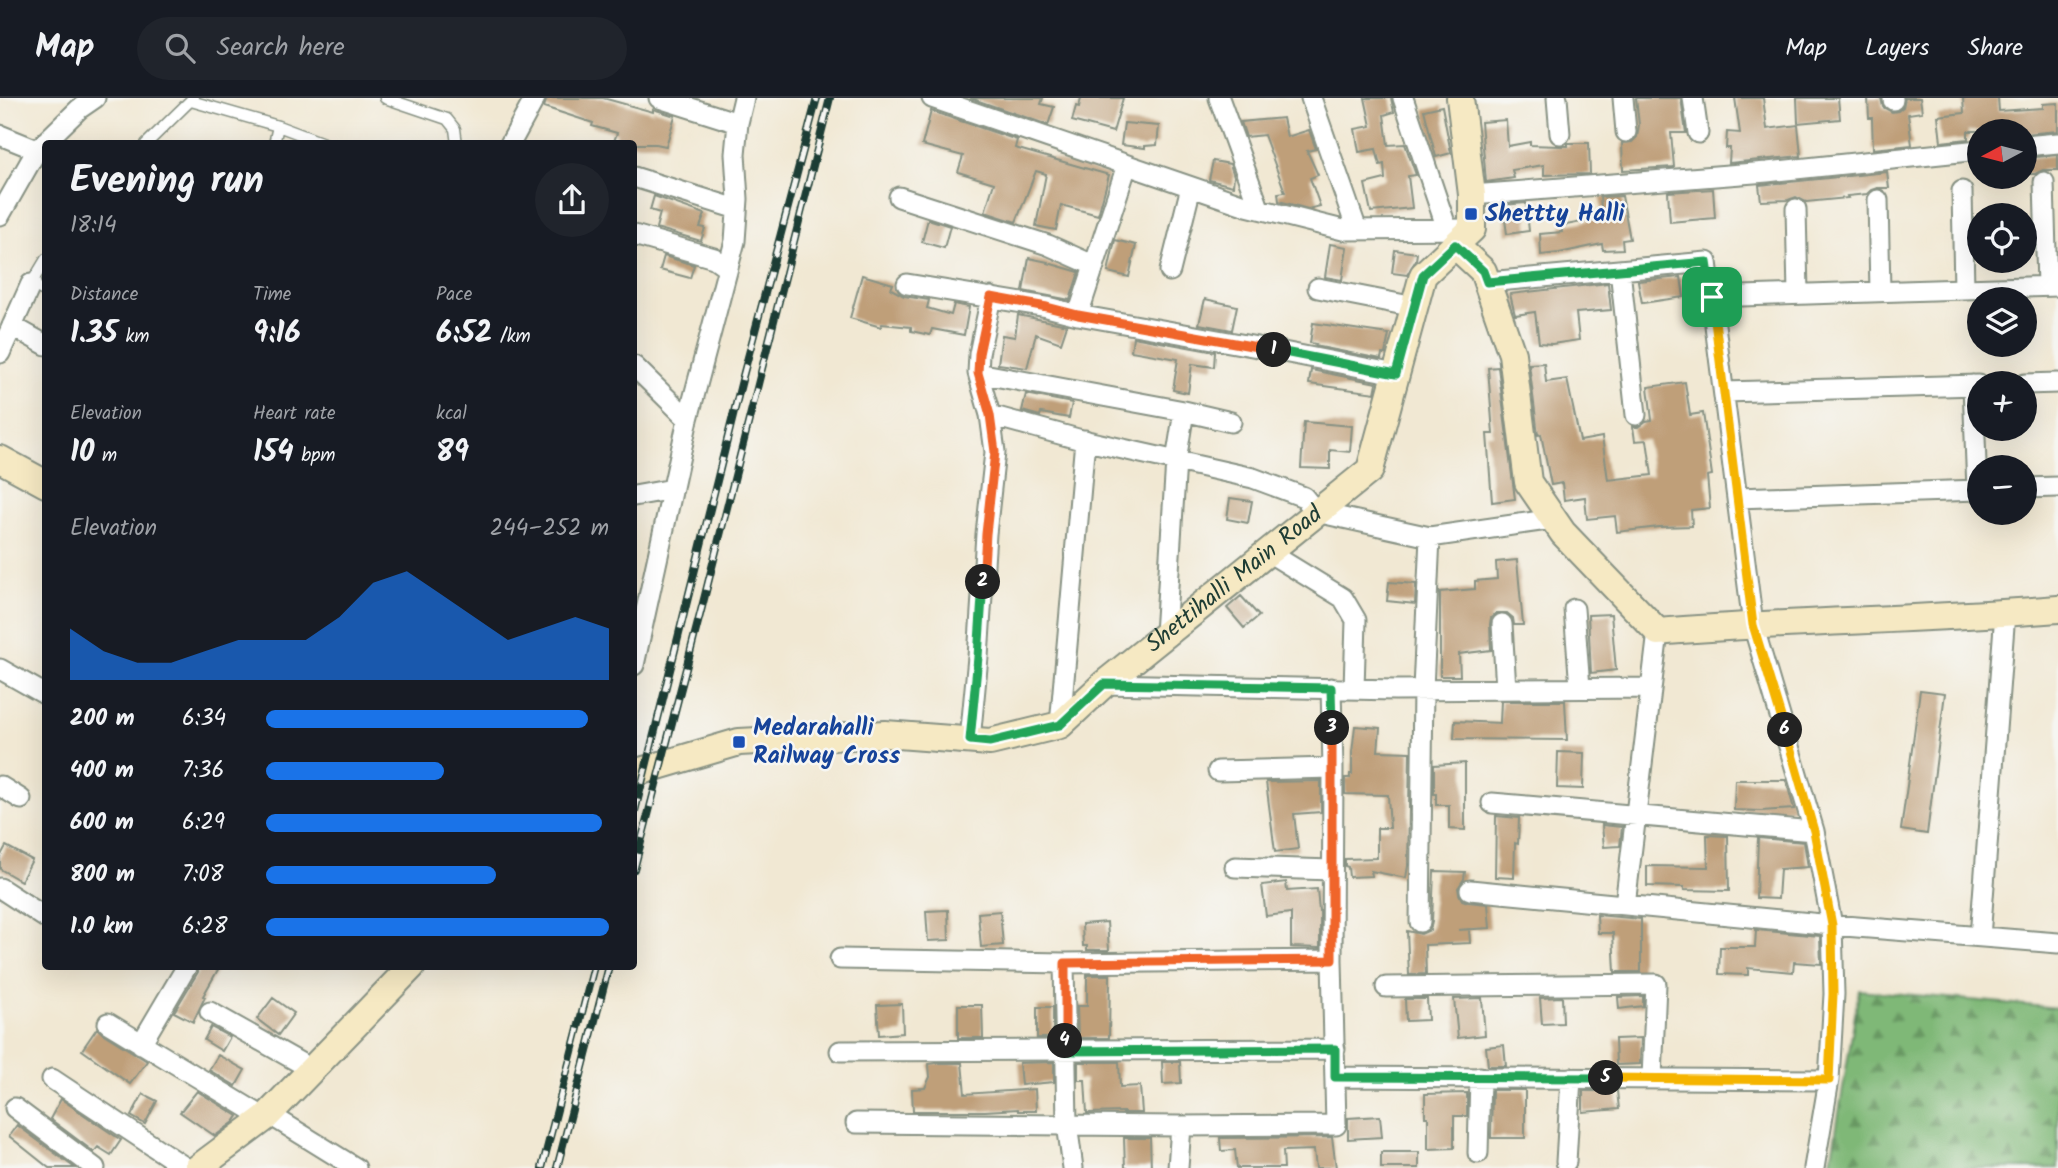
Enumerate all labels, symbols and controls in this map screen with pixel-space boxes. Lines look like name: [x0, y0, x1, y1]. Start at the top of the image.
search box: [137, 17, 627, 80]
text: Map: [35, 22, 95, 75]
text: Search here: [217, 27, 345, 69]
icon: search: [161, 29, 199, 67]
text: Map: [1785, 29, 1827, 68]
text: Layers: [1865, 29, 1929, 68]
text: Share: [1967, 29, 2023, 68]
north arrow: [1967, 119, 2037, 189]
map controls: [1967, 119, 2037, 525]
text: Evening run: [70, 152, 264, 212]
button: share: [535, 163, 609, 237]
place label: Shettty Halli: [1485, 195, 1625, 234]
button: locate: [1967, 203, 2037, 273]
marker: Shettty Halli: [1463, 206, 1479, 222]
text: 18:14: [70, 208, 117, 244]
pin: [1682, 267, 1742, 327]
icon: arrive: [1693, 278, 1731, 316]
text: Distance: [70, 280, 138, 310]
text: Time: [253, 280, 291, 310]
text: Pace: [436, 280, 472, 310]
button: layers: [1967, 287, 2037, 357]
text: 1.35: [70, 310, 118, 358]
text: 9:16: [253, 310, 301, 358]
text: 6:52: [436, 310, 492, 358]
text: km: [118, 322, 149, 352]
text: /km: [492, 322, 531, 352]
pin: 1: [1256, 332, 1292, 368]
text: 1: [1271, 334, 1276, 364]
button: +: [1967, 371, 2037, 441]
text: Elevation: [70, 399, 142, 429]
text: Heart rate: [253, 399, 336, 429]
text: kcal: [436, 399, 467, 429]
text: 10: [70, 429, 94, 477]
text: 154: [253, 429, 294, 477]
text: 89: [436, 429, 469, 477]
text: m: [94, 441, 117, 471]
text: bpm: [294, 441, 335, 471]
button: −: [1967, 455, 2037, 525]
street label: Shettihalli Main Road: [1137, 495, 1332, 663]
text: Elevation: [70, 511, 157, 547]
text: 244–252 m: [490, 511, 609, 547]
pin: 2: [965, 564, 1000, 600]
text: 2: [977, 566, 988, 596]
text: 200 m: [70, 701, 135, 737]
text: 6:34: [182, 701, 226, 737]
place label: Medarahalli Railway Cross: [753, 709, 900, 776]
pin: 3: [1314, 710, 1350, 746]
text: 3: [1326, 712, 1337, 742]
pin: 6: [1768, 712, 1802, 748]
text: 6: [1779, 714, 1790, 744]
marker: Medarahalli Railway Cross: [731, 734, 747, 750]
text: 400 m: [70, 753, 134, 789]
text: 7:36: [182, 753, 224, 789]
text: 600 m: [70, 805, 134, 841]
text: 6:29: [182, 805, 225, 841]
text: 800 m: [70, 857, 135, 893]
text: 7:08: [182, 857, 224, 893]
text: 1.0 km: [70, 909, 133, 945]
text: 6:28: [182, 909, 228, 945]
pin: 4: [1048, 1024, 1082, 1058]
text: 4: [1059, 1025, 1070, 1055]
pin: 5: [1588, 1060, 1624, 1096]
text: 5: [1601, 1062, 1610, 1092]

